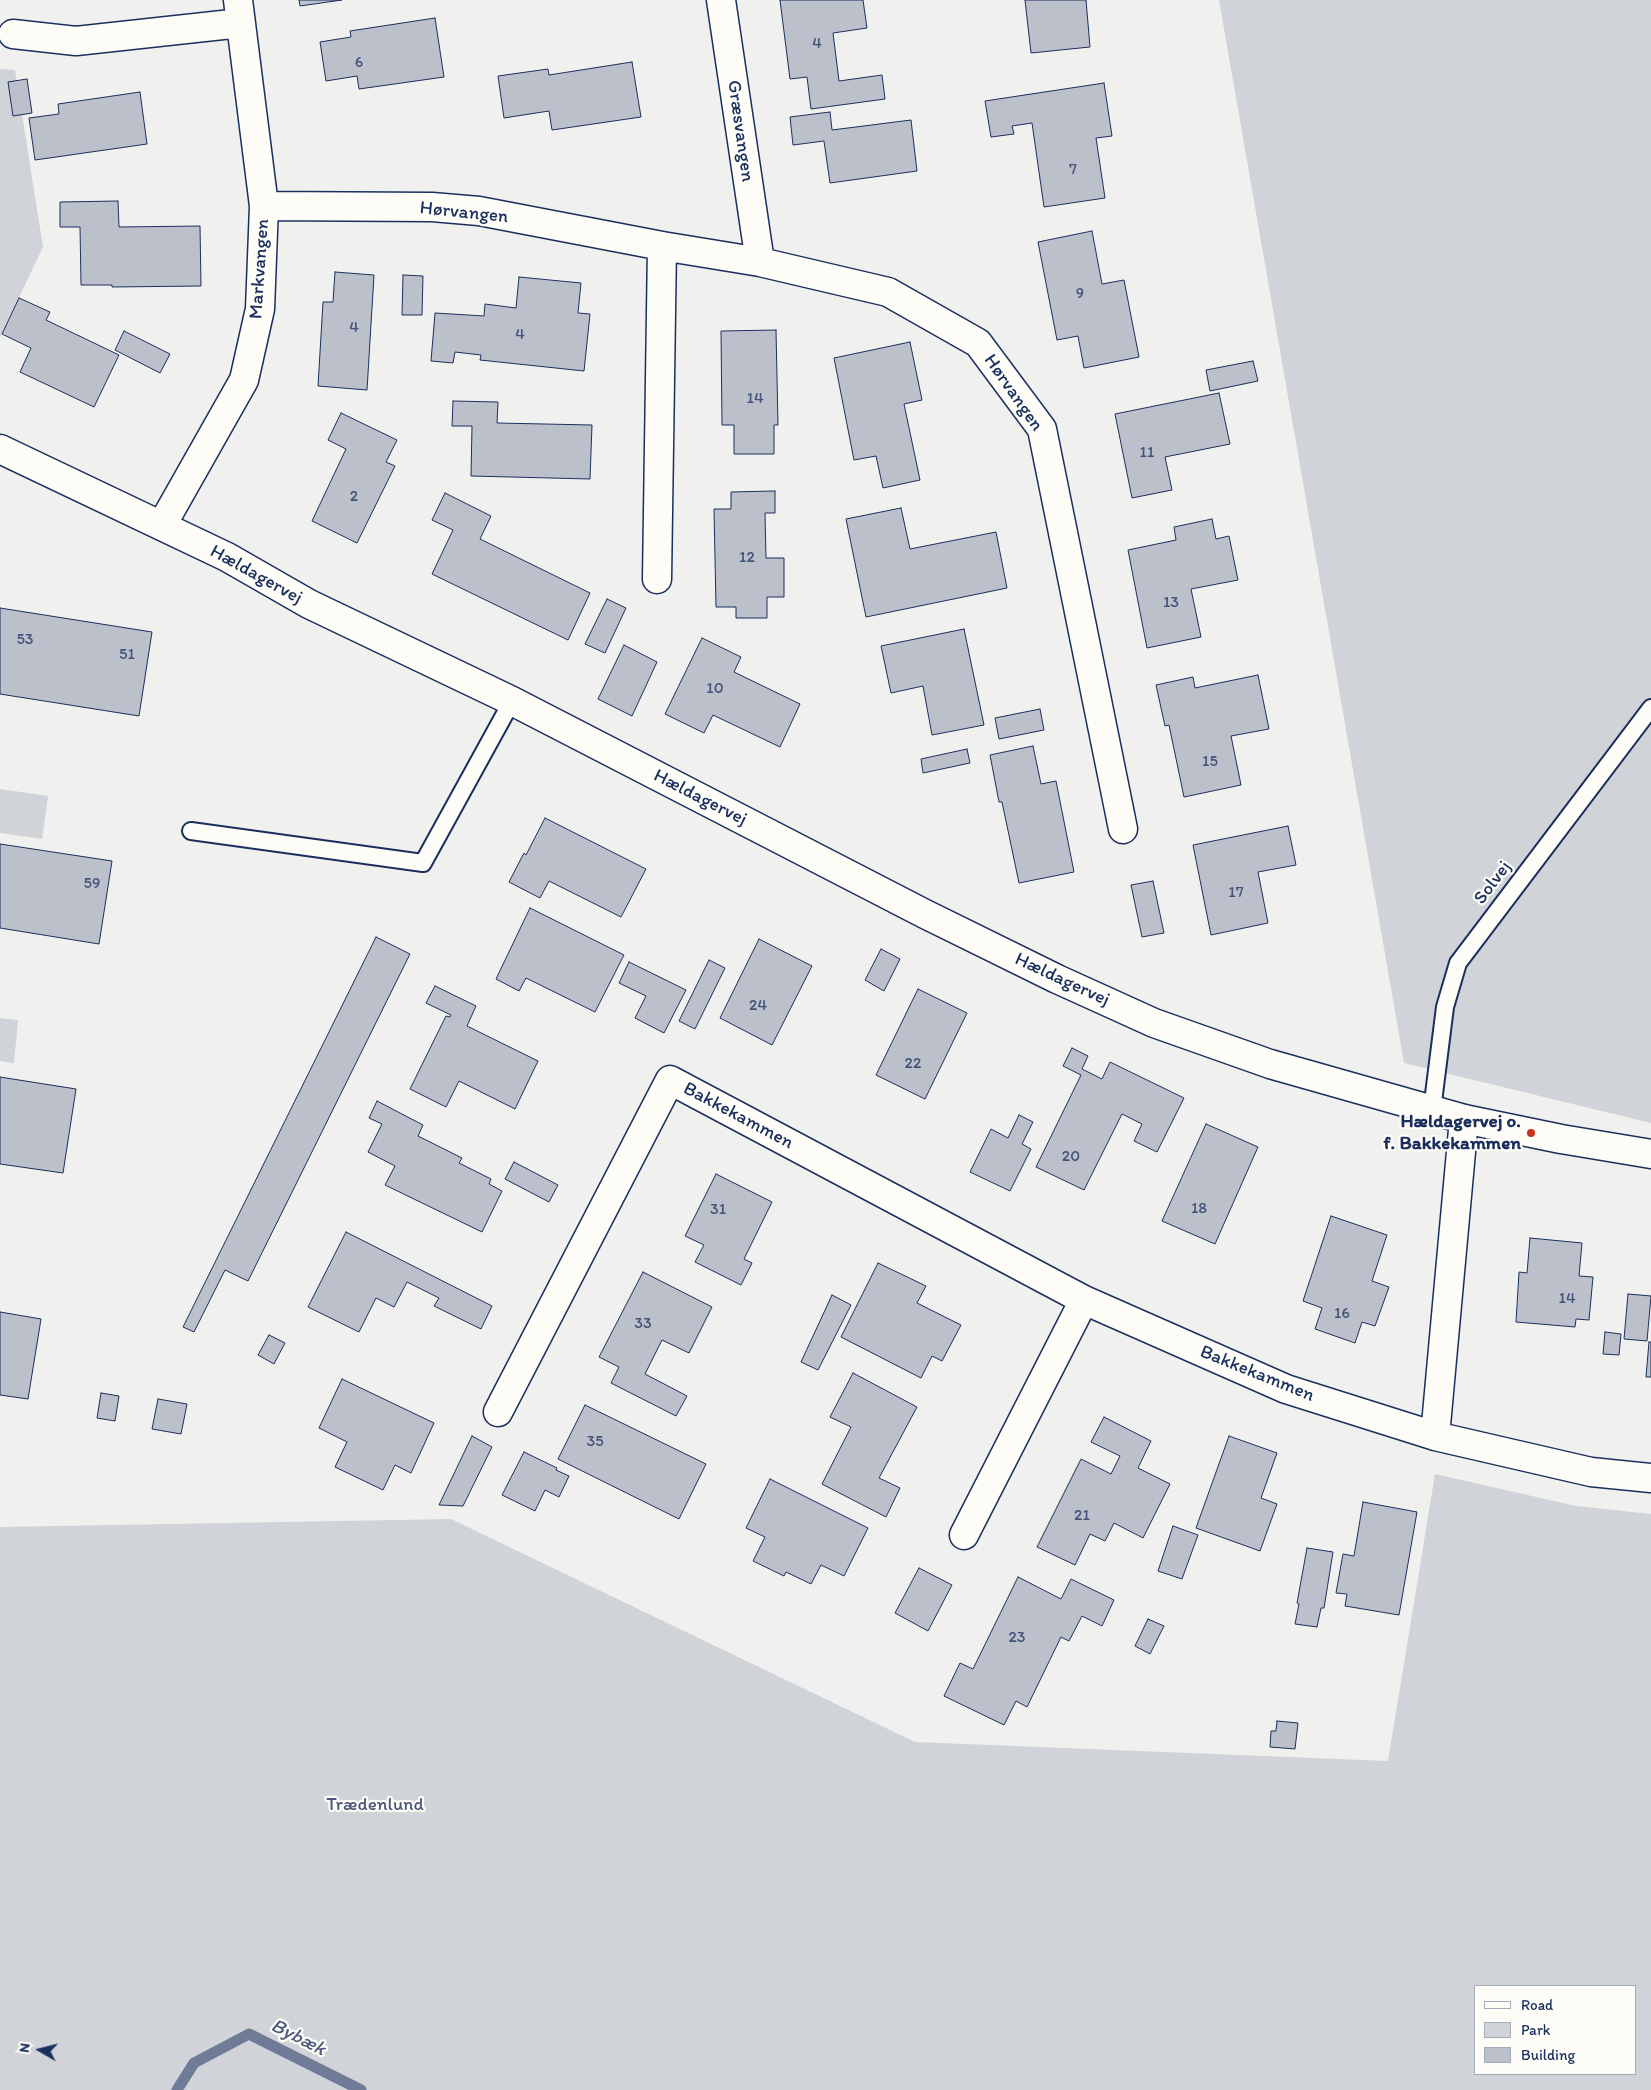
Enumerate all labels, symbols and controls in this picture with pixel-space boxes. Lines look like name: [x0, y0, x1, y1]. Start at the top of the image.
house number: 4: [812, 34, 822, 54]
house number: 6: [355, 53, 363, 73]
street label: Græsvangen: [722, 79, 758, 183]
house number: 7: [1069, 160, 1077, 180]
street label: Hørvangen: [419, 197, 509, 229]
street label: Markvangen: [245, 218, 275, 320]
house number: 9: [1076, 284, 1084, 304]
house number: 4: [349, 318, 359, 338]
house number: 4: [515, 325, 525, 345]
street label: Hørvangen: [978, 350, 1048, 436]
house number: 14: [746, 389, 764, 409]
house number: 11: [1140, 443, 1154, 463]
house number: 2: [350, 487, 358, 507]
street label: Hældagervej: [206, 540, 306, 610]
house number: 12: [739, 548, 755, 568]
house number: 13: [1163, 593, 1179, 613]
house number: 53: [16, 630, 34, 650]
house number: 51: [119, 645, 135, 665]
house number: 10: [706, 679, 724, 699]
house number: 15: [1202, 752, 1218, 772]
street label: Hældagervej: [649, 765, 751, 831]
street label: Solvej: [1469, 857, 1517, 909]
house number: 59: [84, 874, 100, 894]
house number: 17: [1228, 883, 1244, 903]
street label: Hældagervej: [1011, 948, 1113, 1012]
house number: 24: [749, 996, 767, 1016]
house number: 22: [905, 1054, 921, 1074]
street label: Bakkekammen: [679, 1077, 797, 1155]
place label: Hældagervej o. f. Bakkekammen: [1383, 1111, 1521, 1155]
marker: Hældagervej o. f. Bakkekammen: [1525, 1127, 1537, 1139]
house number: 20: [1062, 1147, 1080, 1167]
house number: 18: [1191, 1199, 1207, 1219]
house number: 31: [710, 1200, 726, 1220]
house number: 14: [1558, 1289, 1576, 1309]
house number: 16: [1334, 1304, 1350, 1324]
house number: 33: [634, 1314, 652, 1334]
street label: Bakkekammen: [1196, 1341, 1318, 1407]
house number: 35: [586, 1432, 604, 1452]
house number: 21: [1074, 1506, 1090, 1526]
house number: 23: [1008, 1628, 1026, 1648]
park label: Trædenlund: [326, 1794, 424, 1816]
legend: [1474, 1985, 1636, 2075]
text: Road: [1521, 1996, 1553, 2014]
water label: Bybæk: [267, 2014, 329, 2062]
text: Park: [1521, 2021, 1551, 2039]
north arrow: [15, 2025, 65, 2075]
text: N: [16, 2042, 34, 2054]
text: Building: [1521, 2046, 1575, 2064]

